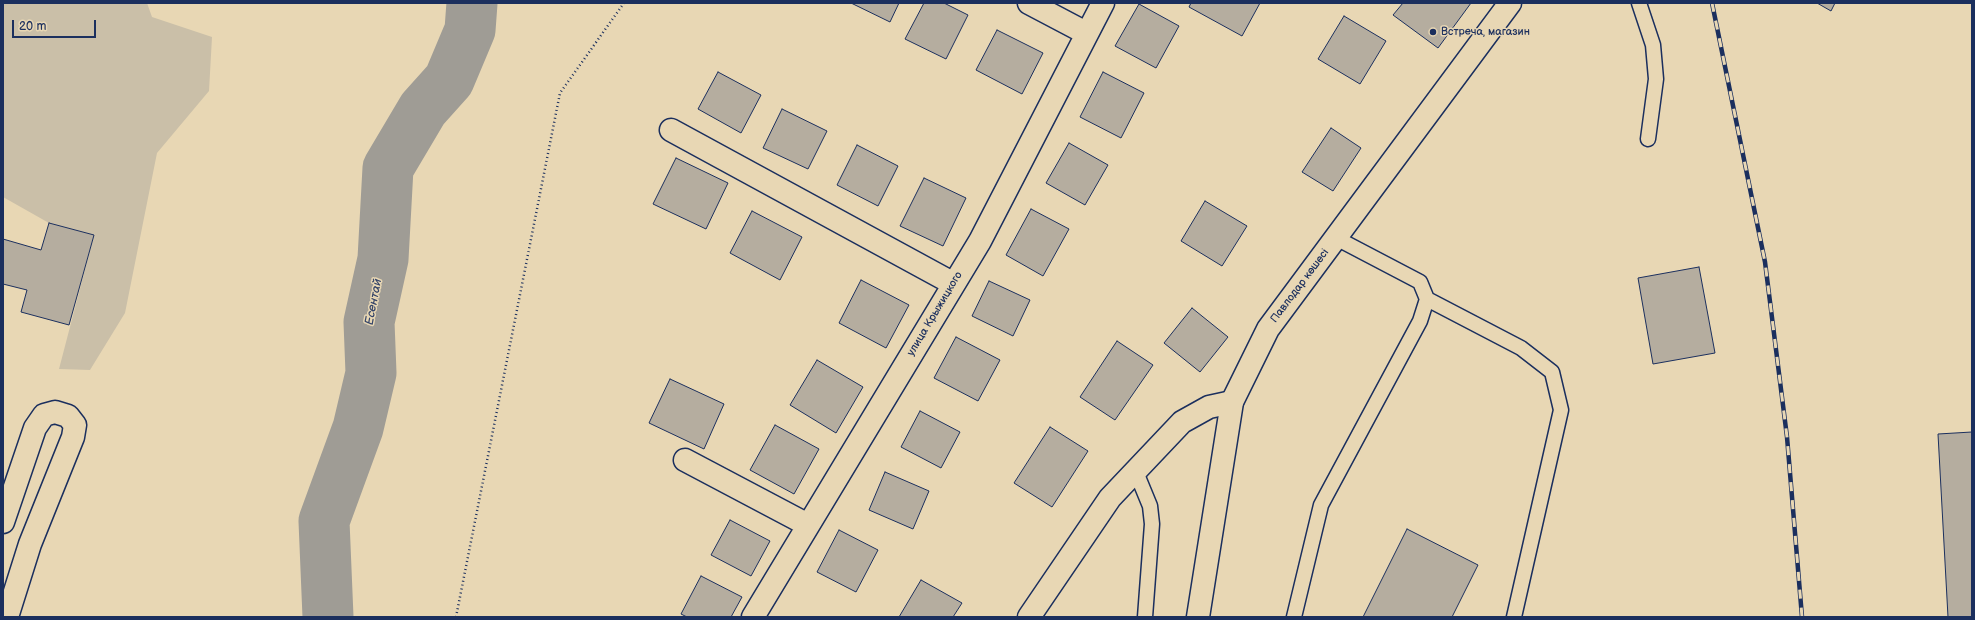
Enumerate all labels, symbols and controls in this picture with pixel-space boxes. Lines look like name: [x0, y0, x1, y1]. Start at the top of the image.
scale bar: [14, 12, 98, 38]
text: 20 m: [19, 19, 46, 34]
place label: Встреча, магазин: [1441, 25, 1530, 39]
marker: Встреча, магазин: [1428, 27, 1438, 37]
street label: Павлодар көшесі: [1268, 246, 1332, 326]
street label: улица Крыжицкого: [905, 269, 965, 359]
water label: Есентай: [362, 278, 386, 326]

